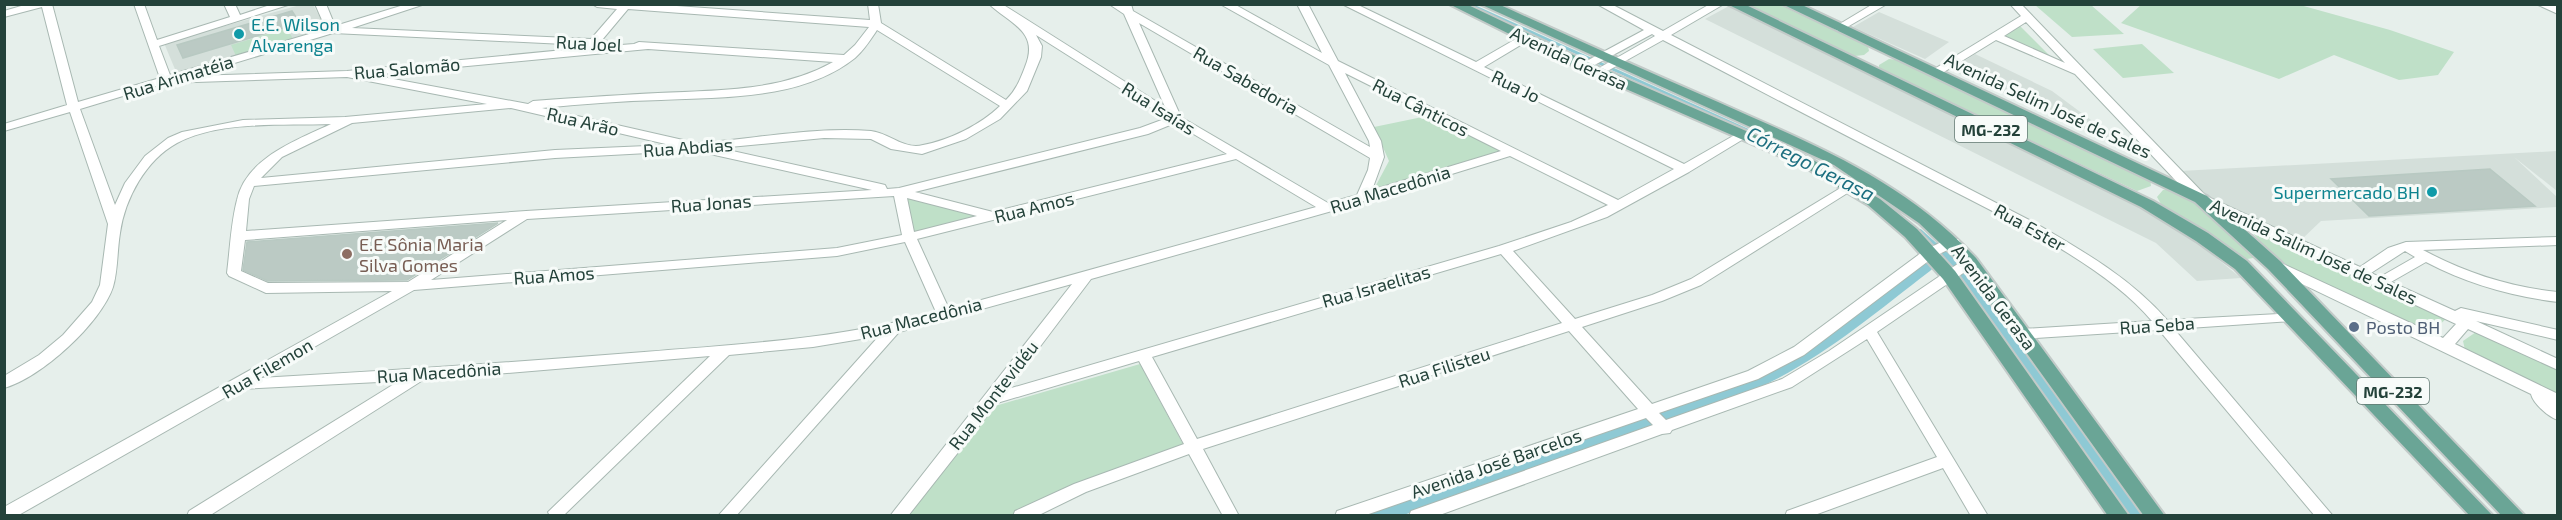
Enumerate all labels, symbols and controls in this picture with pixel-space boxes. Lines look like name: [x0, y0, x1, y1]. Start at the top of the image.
place label: E.E. Wilson Alvarenga: [251, 13, 340, 56]
street label: Avenida Gerasa: [1507, 21, 1631, 95]
marker: E.E. Wilson Alvarenga: [232, 27, 246, 41]
street label: Rua Joel: [555, 30, 623, 56]
street label: Rua Sabedoria: [1190, 41, 1302, 119]
street label: Avenida Selim José de Sales: [1941, 47, 2155, 163]
street label: Rua Arimatéia: [120, 50, 236, 104]
street label: Rua Salomão: [353, 52, 461, 84]
street label: Rua Jo: [1488, 65, 1544, 107]
street label: Rua Cânticos: [1369, 73, 1473, 141]
street label: Rua Isaías: [1118, 77, 1200, 139]
street label: Rua Arão: [545, 102, 621, 140]
road number: MG-232: [1955, 116, 2027, 142]
water label: Córrego Gerasa: [1743, 120, 1879, 206]
street label: Rua Abdias: [642, 133, 734, 161]
street label: Rua Macedônia: [1327, 160, 1453, 218]
place label: Supermercado BH: [2273, 181, 2420, 203]
marker: Supermercado BH: [2425, 185, 2439, 199]
street label: Rua Amos: [992, 187, 1076, 227]
street label: Rua Jonas: [670, 189, 752, 217]
street label: Avenida Salim José de Sales: [2207, 193, 2421, 309]
street label: Rua Ester: [1990, 198, 2070, 256]
place label: E.E Sônia Maria Silva Gomes: [359, 233, 484, 276]
street label: Avenida Gerasa: [1947, 240, 2041, 354]
marker: E.E Sônia Maria Silva Gomes: [340, 247, 354, 261]
street label: Rua Israelitas: [1319, 260, 1433, 312]
street label: Rua Amos: [513, 261, 595, 289]
street label: Rua Macedônia: [858, 292, 984, 344]
street label: Rua Seba: [2119, 311, 2195, 339]
place label: Posto BH: [2366, 316, 2440, 338]
marker: Posto BH: [2347, 320, 2361, 334]
street label: Rua Filemon: [218, 333, 316, 403]
street label: Rua Montevidéu: [944, 336, 1042, 454]
street label: Rua Filisteu: [1395, 342, 1493, 392]
street label: Rua Macedônia: [376, 357, 502, 387]
road number: MG-232: [2357, 378, 2429, 404]
street label: Avenida José Barcelos: [1408, 423, 1584, 503]

